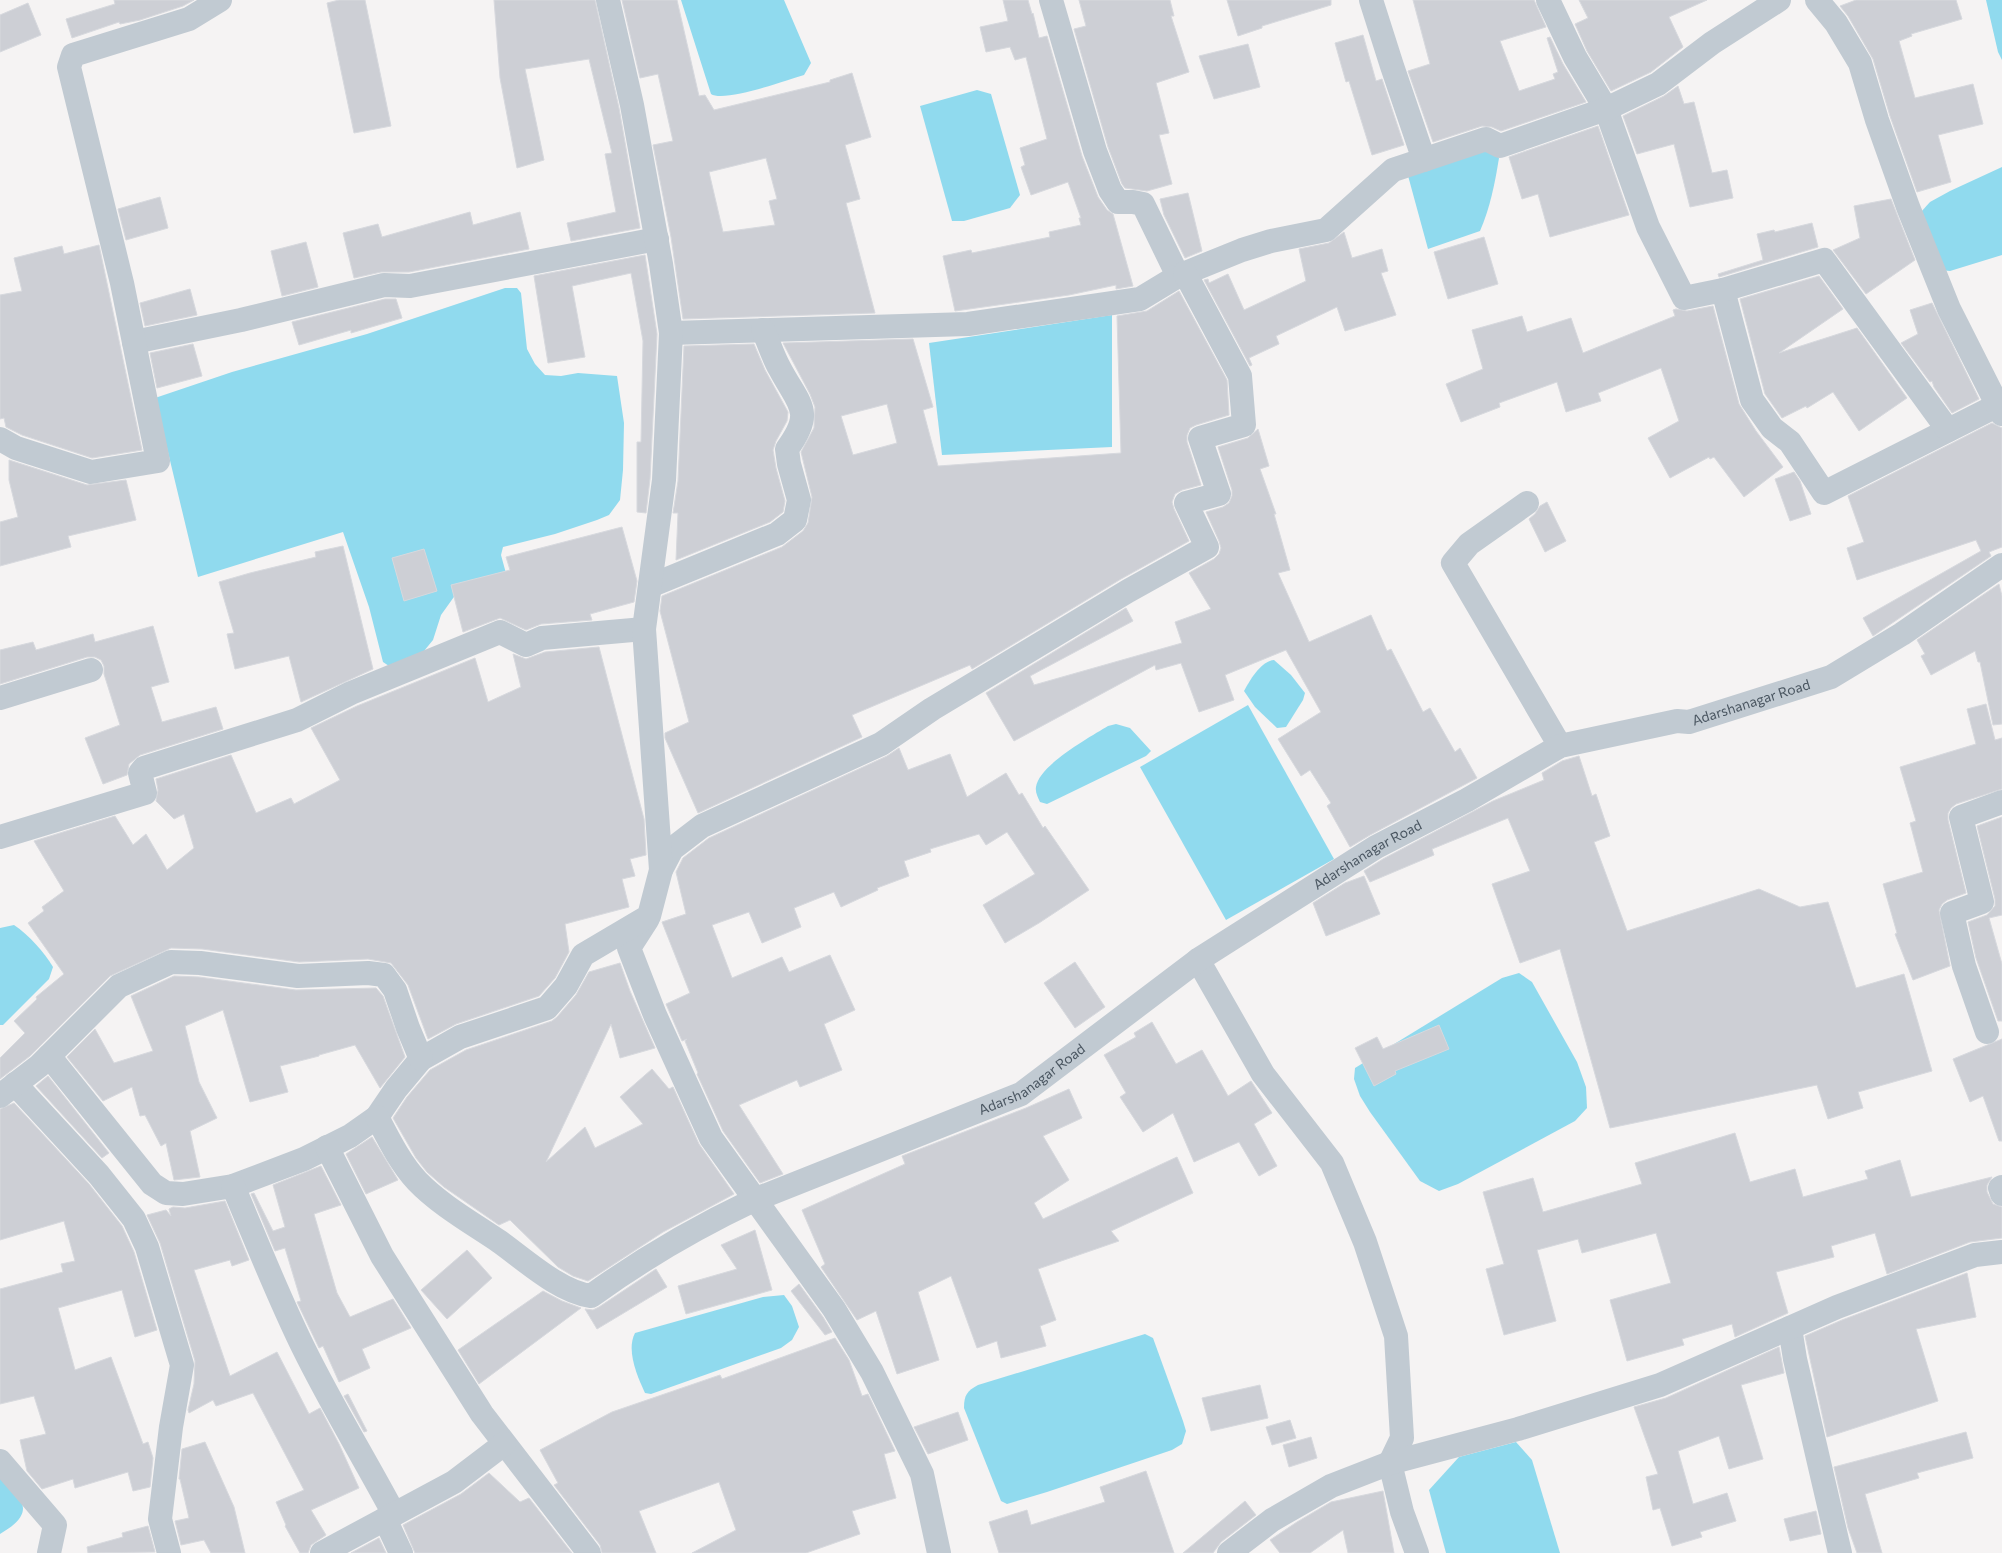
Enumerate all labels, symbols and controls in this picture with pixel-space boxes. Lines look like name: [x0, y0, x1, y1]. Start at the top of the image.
street label: Adarshanagar Road: [1690, 675, 1812, 729]
street label: Adarshanagar Road: [1310, 816, 1424, 893]
street label: Adarshanagar Road: [976, 1040, 1088, 1118]

